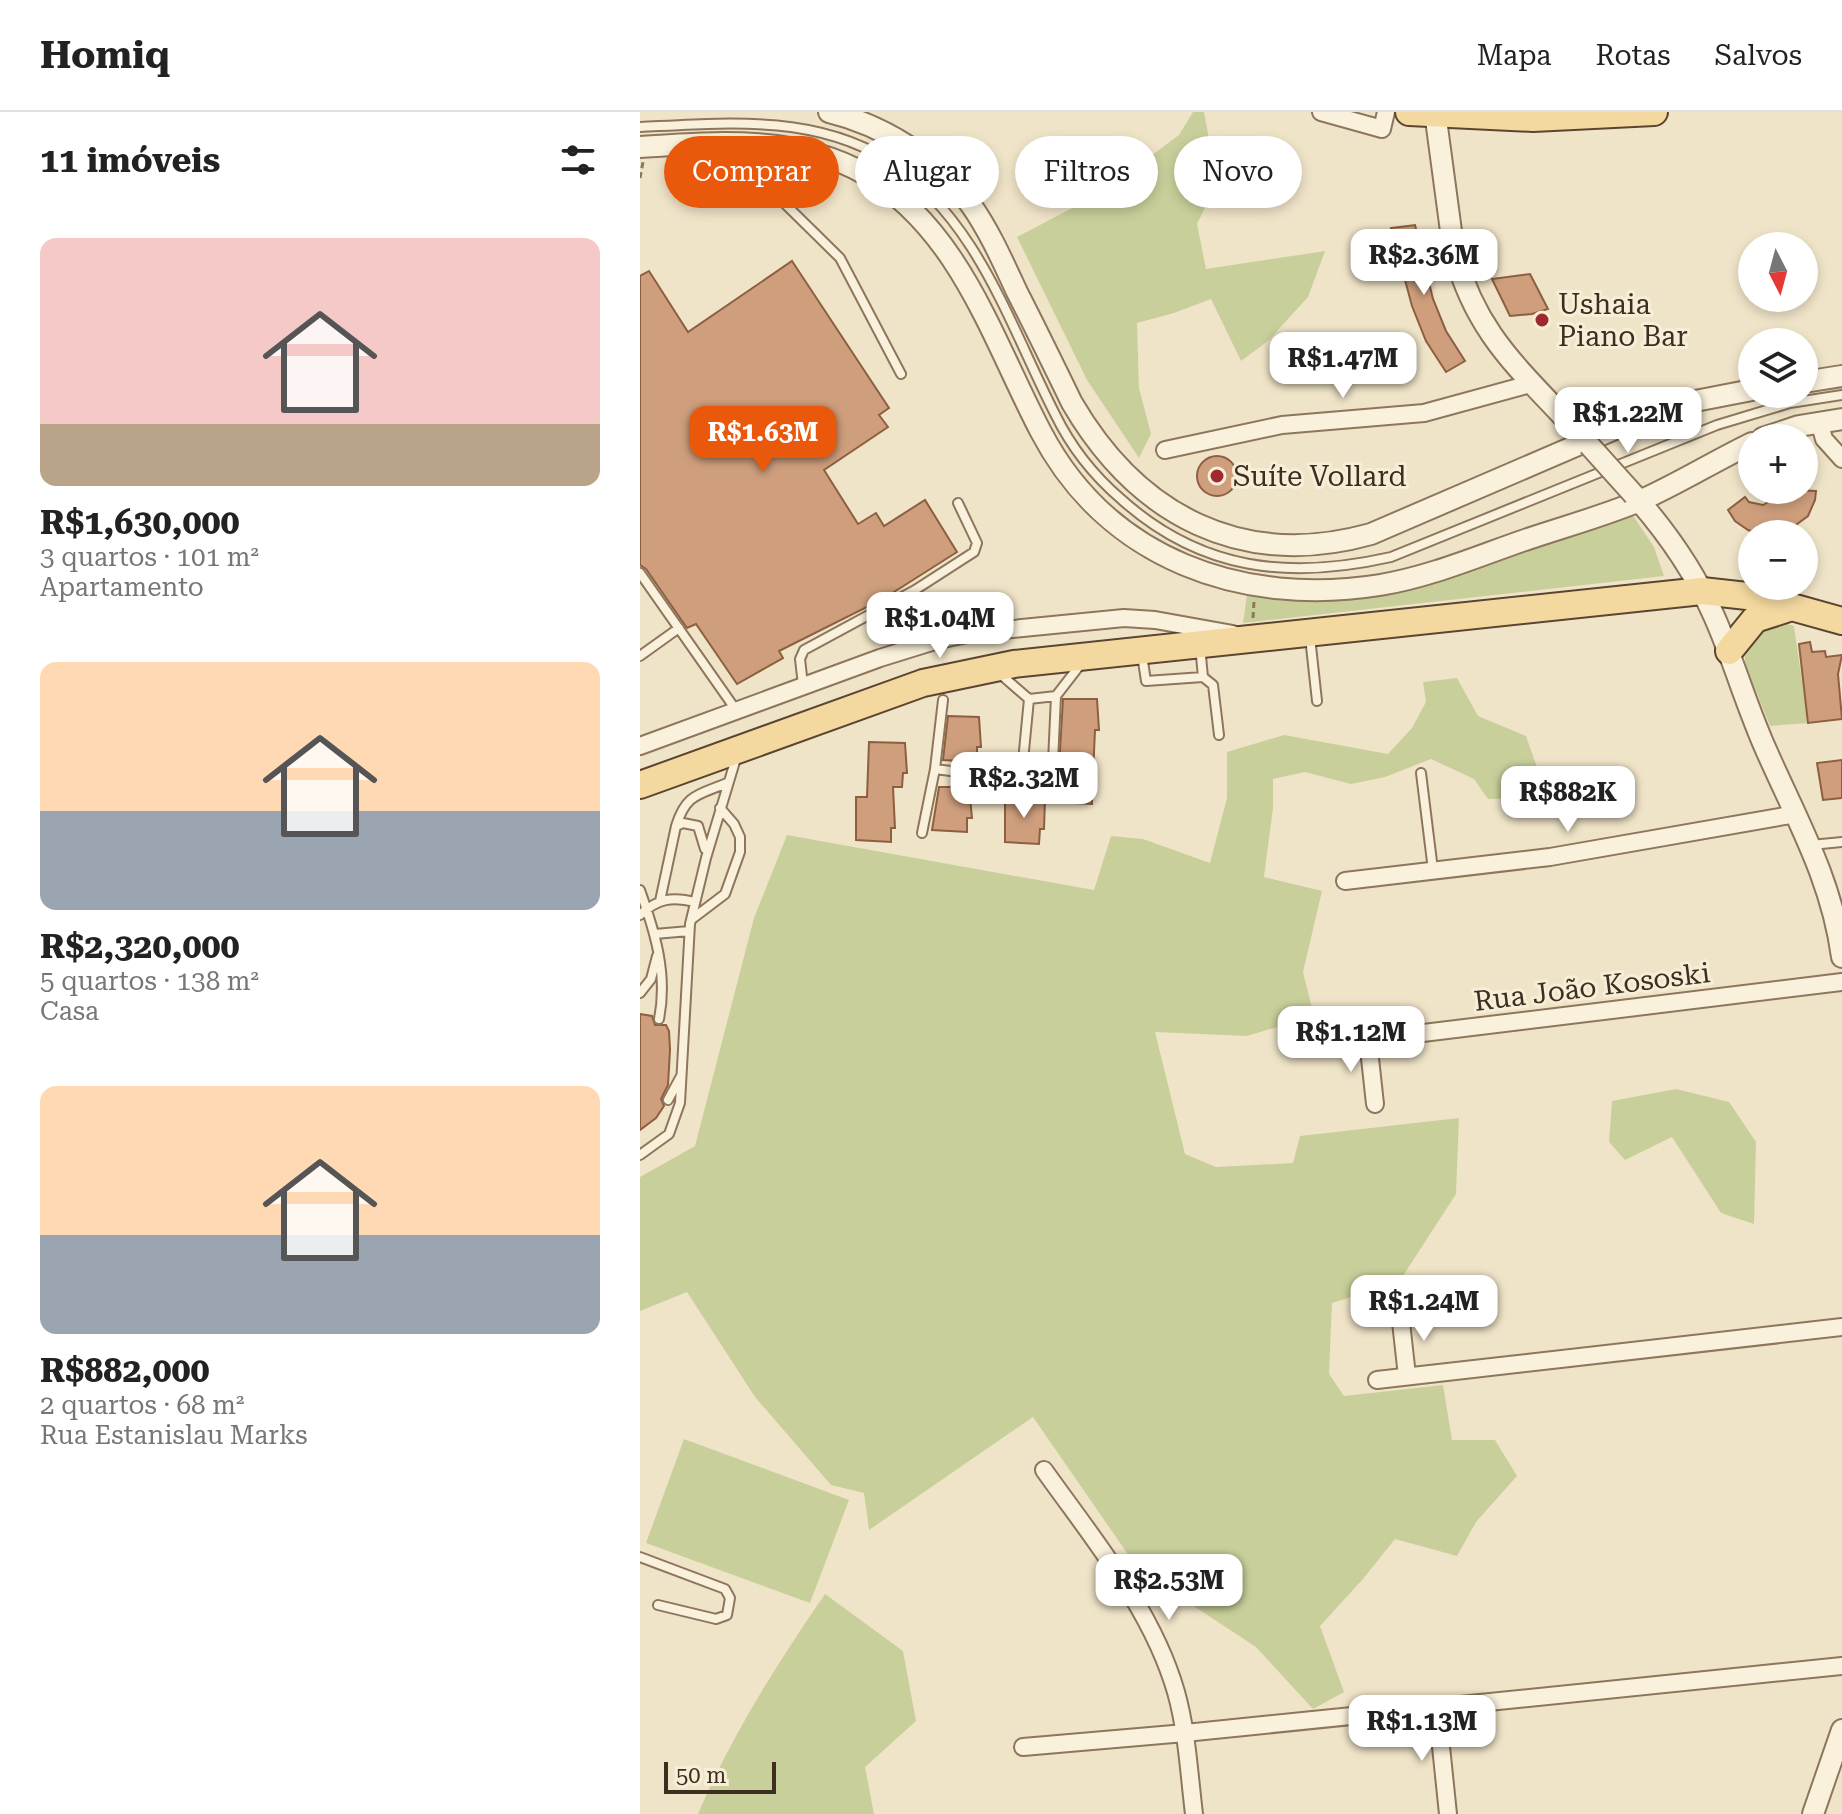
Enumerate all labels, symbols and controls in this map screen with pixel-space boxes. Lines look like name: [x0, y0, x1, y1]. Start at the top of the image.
text: Homiq: [40, 33, 170, 77]
text: Mapa: [1477, 39, 1551, 72]
text: Rotas: [1595, 39, 1670, 72]
text: Salvos: [1714, 39, 1802, 72]
chip: Comprar: [664, 136, 839, 208]
chip: Alugar: [855, 136, 999, 208]
chip: Filtros: [1015, 136, 1158, 208]
chip: Novo: [1174, 136, 1302, 208]
icon: filters: [556, 138, 600, 182]
text: 11 imóveis: [40, 140, 220, 180]
pin: R$2.36M: [1350, 229, 1498, 297]
north arrow: [1738, 232, 1818, 312]
map controls: [1738, 232, 1818, 600]
text: R$2.36M: [1369, 240, 1479, 270]
place label: Ushaia Piano Bar: [1558, 288, 1688, 353]
icon: home: [248, 290, 392, 434]
marker: Ushaia Piano Bar: [1533, 311, 1551, 329]
button: layers: [1738, 328, 1818, 408]
pin: R$1.47M: [1269, 332, 1417, 400]
text: R$1.47M: [1288, 343, 1398, 373]
pin: R$1.22M: [1554, 387, 1702, 455]
text: R$1.22M: [1573, 398, 1683, 428]
pin: R$1.63M: [689, 406, 837, 474]
text: R$1.63M: [708, 417, 818, 447]
button: +: [1738, 424, 1818, 504]
place label: Suíte Vollard: [1233, 460, 1406, 493]
marker: Suíte Vollard: [1208, 467, 1226, 485]
text: R$1,630,000: [40, 502, 240, 542]
button: −: [1738, 520, 1818, 600]
text: 3 quartos · 101 m²: [40, 542, 259, 572]
text: Apartamento: [40, 572, 204, 602]
pin: R$1.04M: [866, 592, 1014, 660]
text: R$1.04M: [885, 603, 995, 633]
icon: home: [248, 714, 392, 858]
pin: R$2.32M: [950, 752, 1098, 820]
text: R$2.32M: [969, 763, 1079, 793]
pin: R$882K: [1503, 766, 1633, 834]
text: R$882K: [1519, 777, 1617, 807]
text: R$2,320,000: [40, 926, 240, 966]
street label: Rua João Kososki: [1472, 956, 1712, 1018]
text: 5 quartos · 138 m²: [40, 966, 259, 996]
text: Casa: [40, 996, 99, 1026]
pin: R$1.12M: [1277, 1006, 1425, 1074]
text: R$1.12M: [1296, 1017, 1406, 1047]
icon: home: [248, 1138, 392, 1282]
pin: R$1.24M: [1350, 1275, 1498, 1343]
text: R$1.24M: [1369, 1286, 1479, 1316]
text: R$882,000: [40, 1350, 210, 1390]
text: 2 quartos · 68 m²: [40, 1390, 244, 1420]
text: Rua Estanislau Marks: [40, 1420, 308, 1450]
pin: R$2.53M: [1095, 1554, 1243, 1622]
text: R$2.53M: [1114, 1565, 1224, 1595]
pin: R$1.13M: [1348, 1695, 1496, 1763]
text: R$1.13M: [1367, 1706, 1477, 1736]
scale bar: [664, 1758, 776, 1794]
text: 50 m: [676, 1763, 726, 1788]

